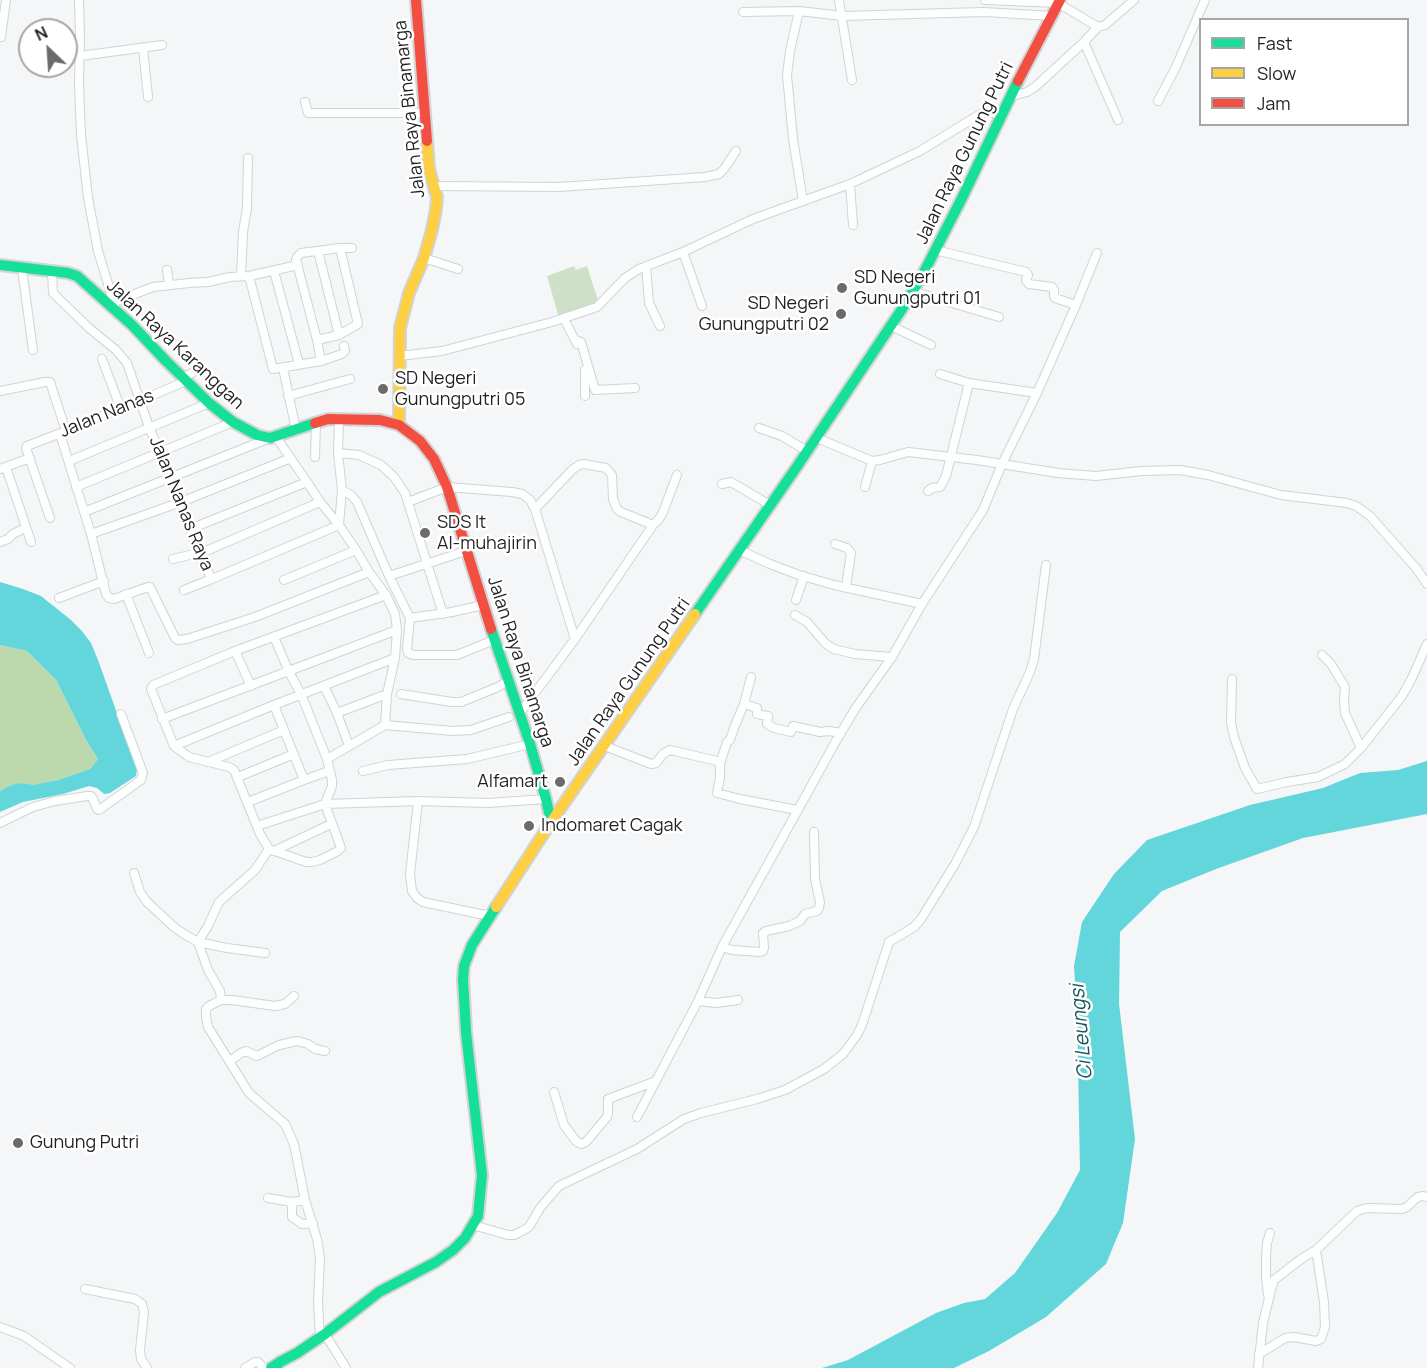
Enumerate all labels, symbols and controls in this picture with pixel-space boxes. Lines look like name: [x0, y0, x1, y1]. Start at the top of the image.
north arrow: [18, 18, 78, 78]
legend: [1199, 18, 1409, 126]
street label: Jalan Raya Binamarga: [390, 19, 430, 199]
text: N: [31, 21, 51, 46]
text: Fast: [1257, 31, 1292, 55]
street label: Jalan Raya Gunung Putri: [912, 59, 1018, 247]
text: Slow: [1257, 61, 1296, 85]
text: Jam: [1257, 91, 1291, 115]
place label: SD Negeri Gunungputri 01: [854, 267, 981, 310]
street label: Jalan Raya Karanggan: [102, 276, 248, 414]
marker: SD Negeri Gunungputri 01: [835, 281, 849, 295]
place label: SD Negeri Gunungputri 02: [699, 293, 829, 336]
marker: SD Negeri Gunungputri 02: [834, 307, 848, 321]
place label: SD Negeri Gunungputri 05: [395, 368, 525, 410]
marker: SD Negeri Gunungputri 05: [376, 382, 390, 396]
street label: Jalan Nanas: [57, 385, 157, 443]
street label: Jalan Nanas Raya: [144, 434, 218, 574]
place label: SDS It Al-muhajirin: [437, 512, 537, 554]
marker: SDS It Al-muhajirin: [418, 526, 432, 540]
street label: Jalan Raya Binamarga: [482, 574, 558, 750]
street label: Jalan Raya Gunung Putri: [563, 594, 695, 770]
place label: Alfamart: [477, 771, 548, 793]
marker: Alfamart: [553, 775, 567, 789]
place label: Indomaret Cagak: [541, 815, 683, 837]
marker: Indomaret Cagak: [522, 819, 536, 833]
water label: Ci Leungsi: [1066, 983, 1098, 1081]
place label: Gunung Putri: [30, 1132, 139, 1154]
marker: Gunung Putri: [11, 1136, 25, 1150]

